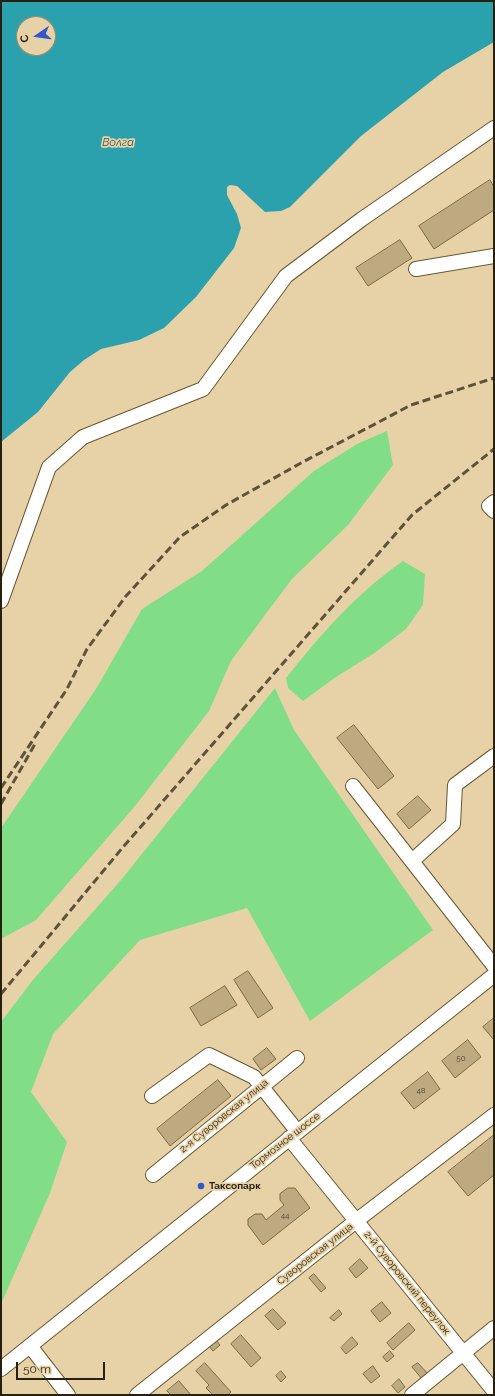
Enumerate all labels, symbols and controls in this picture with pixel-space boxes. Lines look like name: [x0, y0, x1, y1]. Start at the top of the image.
north arrow: [16, 16, 56, 56]
text: С: [18, 33, 32, 44]
water label: Волга: [102, 136, 134, 150]
house number: 50: [456, 1054, 466, 1064]
street label: 2-я Суворовская улица: [177, 1077, 271, 1155]
house number: 48: [416, 1086, 426, 1096]
street label: Тормозное шоссе: [248, 1110, 322, 1172]
place label: Таксопарк: [209, 1180, 261, 1192]
marker: Таксопарк: [196, 1181, 206, 1191]
house number: 44: [281, 1211, 289, 1221]
street label: Суворовская улица: [275, 1221, 355, 1287]
street label: 2-й Суворовский переулок: [361, 1229, 453, 1337]
scale bar: [18, 1354, 107, 1380]
text: 50 m: [23, 1362, 51, 1376]

